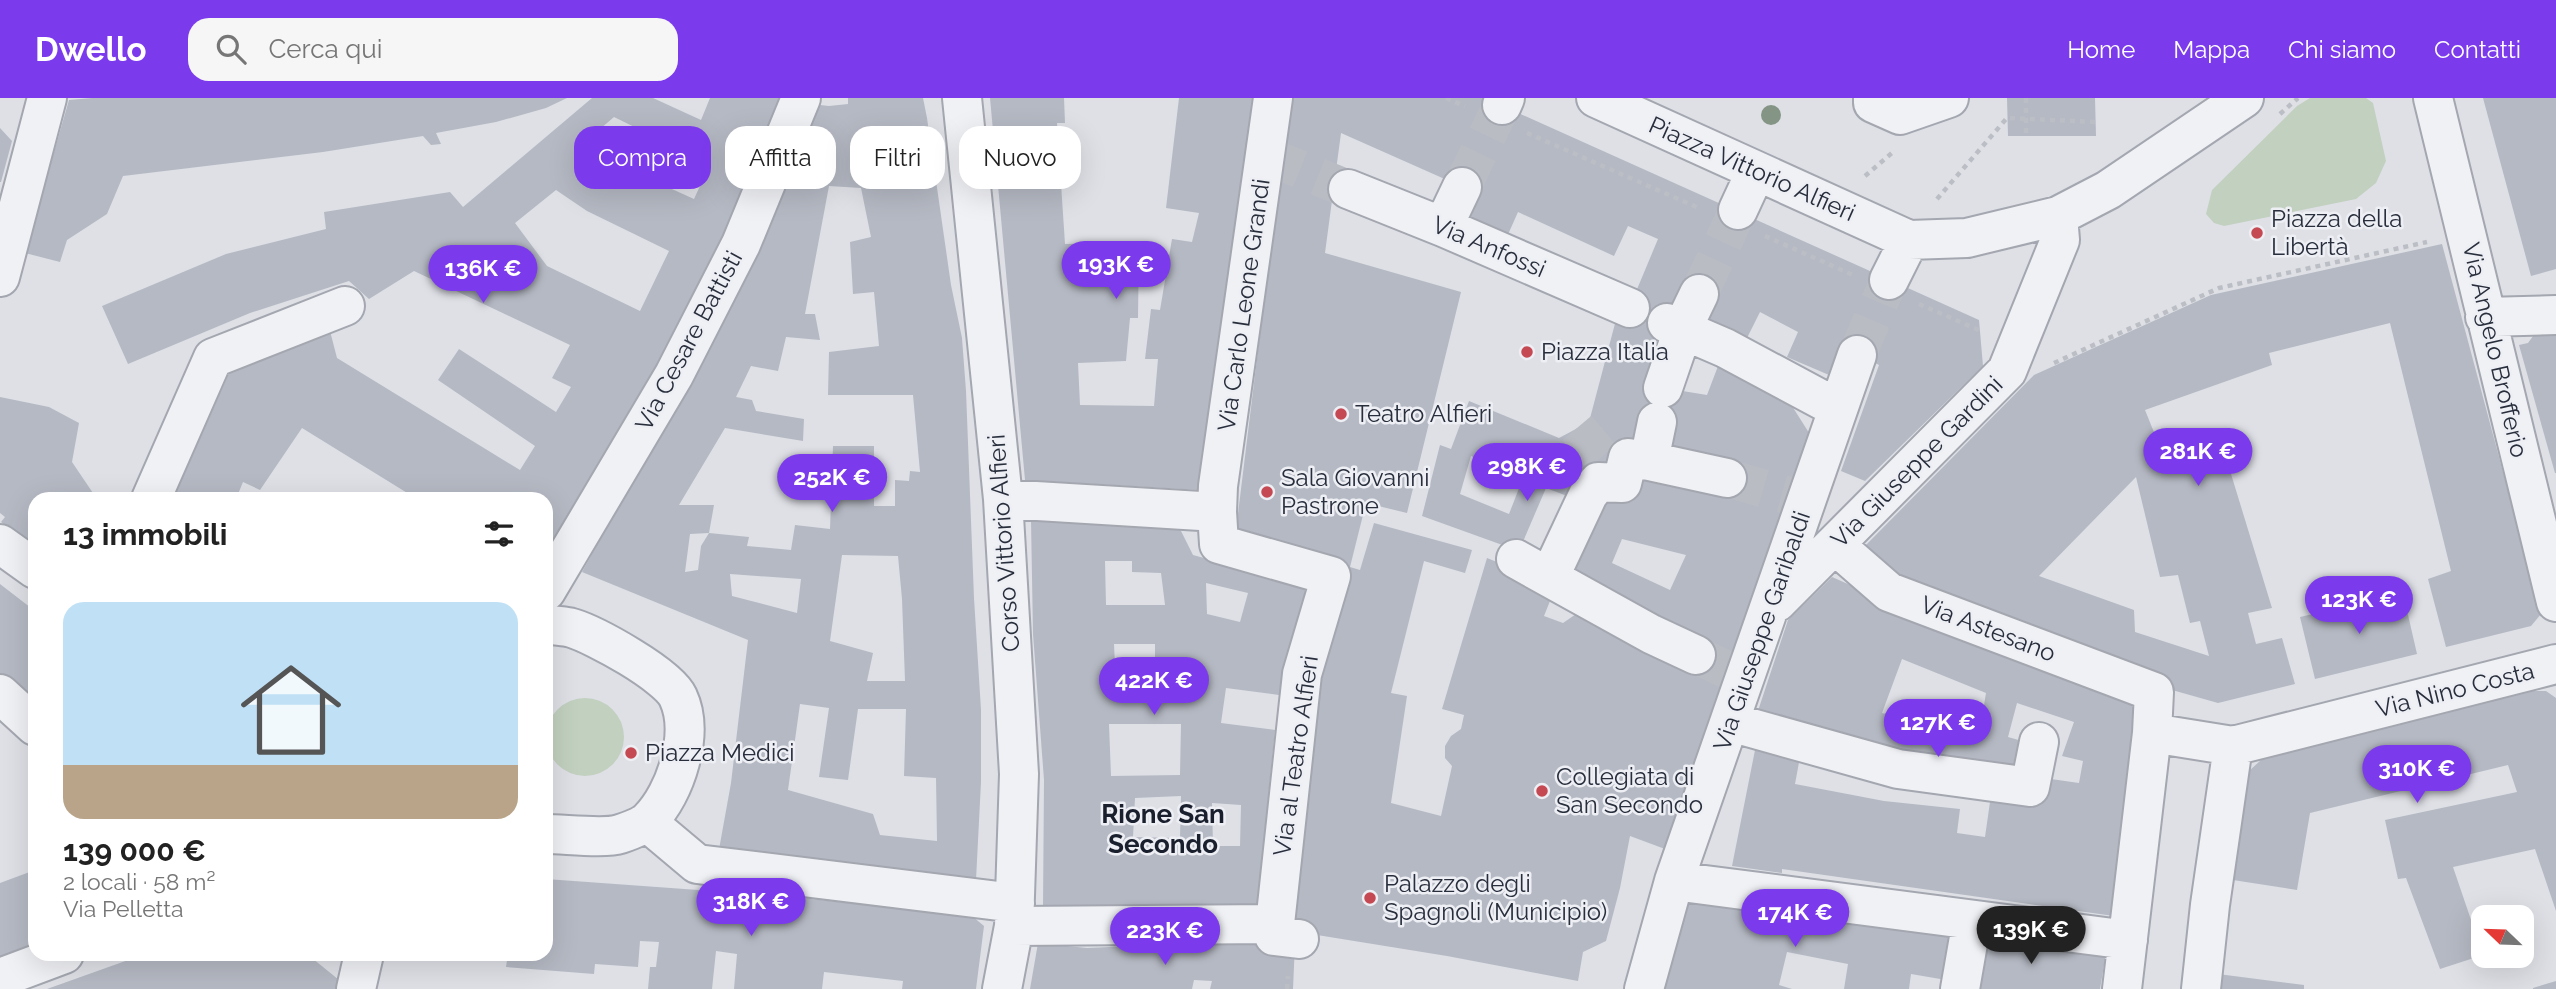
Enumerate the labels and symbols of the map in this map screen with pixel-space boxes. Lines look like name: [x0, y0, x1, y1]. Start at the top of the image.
street label: Piazza Vittorio Alfieri: [1645, 110, 1860, 227]
street label: Via Carlo Leone Grandi: [1211, 177, 1276, 433]
place label: Piazza della Libertà: [2271, 204, 2402, 261]
street label: Via Anfossi: [1428, 210, 1550, 283]
marker: Piazza della Libertà: [2249, 225, 2265, 241]
street label: Via Angelo Brofferio: [2457, 240, 2534, 460]
pin: 193K €: [1059, 242, 1173, 301]
pin: 136K €: [426, 246, 540, 305]
street label: Via Cesare Battisti: [629, 246, 748, 436]
place label: Piazza Italia: [1541, 337, 1669, 366]
marker: Piazza Italia: [1519, 344, 1535, 360]
street label: Via Giuseppe Gardini: [1825, 370, 2008, 553]
place label: Teatro Alfieri: [1355, 399, 1492, 428]
marker: Teatro Alfieri: [1333, 406, 1349, 422]
pin: 281K €: [2141, 428, 2255, 488]
street label: Corso Vittorio Alfieri: [981, 433, 1026, 653]
pin: 298K €: [1470, 444, 1584, 503]
pin: 252K €: [775, 454, 889, 514]
place label: Sala Giovanni Pastrone: [1281, 463, 1429, 520]
marker: Sala Giovanni Pastrone: [1259, 484, 1275, 500]
street label: Via Giuseppe Garibaldi: [1707, 507, 1816, 754]
pin: 123K €: [2302, 576, 2416, 636]
street label: Via Astesano: [1916, 589, 2060, 668]
street label: Via al Teatro Alfieri: [1267, 654, 1324, 858]
street label: Via Nino Costa: [2373, 656, 2537, 723]
pin: 422K €: [1097, 658, 1211, 717]
pin: 127K €: [1881, 700, 1995, 759]
place label: Piazza Medici: [645, 738, 795, 767]
marker: Piazza Medici: [623, 745, 639, 761]
pin: 310K €: [2360, 746, 2474, 805]
place label: Collegiata di San Secondo: [1556, 762, 1703, 819]
marker: Collegiata di San Secondo: [1534, 783, 1550, 799]
district label: Rione San Secondo: [1101, 799, 1225, 859]
place label: Palazzo degli Spagnoli (Municipio): [1384, 869, 1607, 926]
pin: 318K €: [694, 878, 808, 938]
marker: Palazzo degli Spagnoli (Municipio): [1362, 890, 1378, 906]
pin: 174K €: [1738, 890, 1852, 949]
north arrow: [2471, 905, 2534, 968]
pin: 139K €: [1974, 906, 2088, 966]
pin: 223K €: [1108, 908, 1222, 967]

